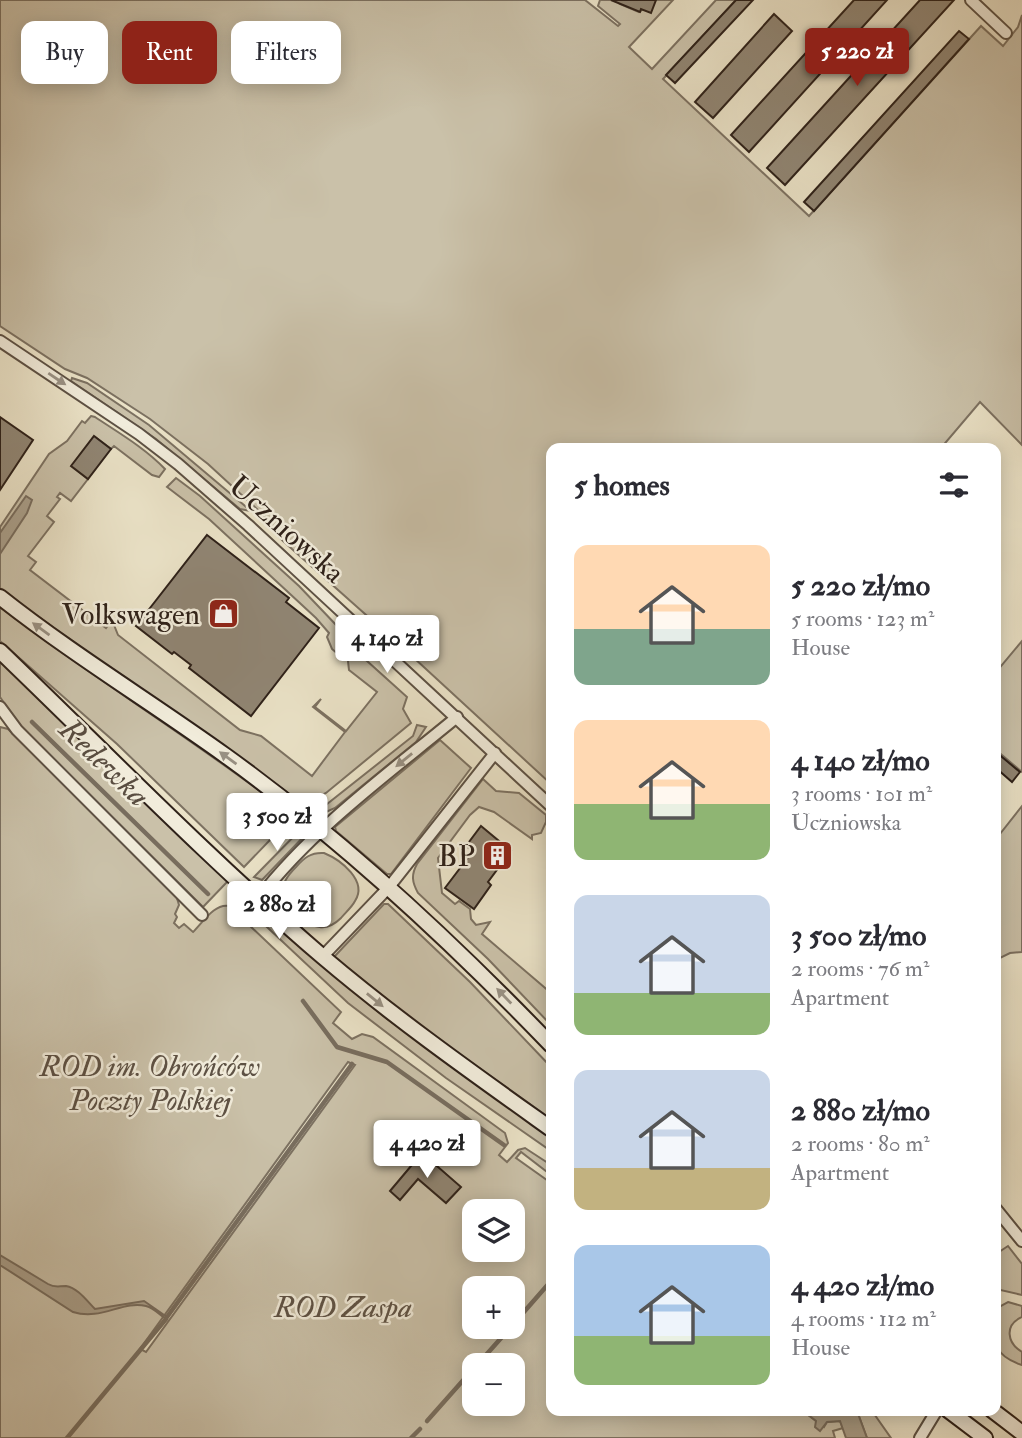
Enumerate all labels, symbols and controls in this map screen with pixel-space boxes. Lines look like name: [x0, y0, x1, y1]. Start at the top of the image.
chip: Buy: [21, 21, 108, 84]
chip: Rent: [122, 21, 217, 84]
chip: Filters: [231, 21, 341, 84]
pin: 5 220 zł: [785, 28, 929, 88]
text: 5 220 zł: [821, 36, 893, 65]
one-way arrow: [48, 372, 66, 386]
icon: filters: [935, 466, 973, 504]
text: 5 homes: [574, 467, 670, 504]
street label: Uczniowska: [221, 468, 353, 592]
text: 5 220 zł/mo: [791, 567, 930, 604]
icon: home: [630, 573, 714, 657]
place label: Volkswagen: [61, 596, 200, 633]
shop icon: Volkswagen: [206, 597, 240, 631]
text: 5 rooms · 123 m²: [791, 604, 934, 633]
pin: 4 140 zł: [315, 616, 459, 675]
one-way arrow: [32, 622, 50, 636]
text: 4 140 zł: [351, 623, 423, 652]
text: House: [791, 633, 850, 662]
water label: Redewka: [50, 709, 158, 815]
text: 4 140 zł/mo: [791, 742, 930, 779]
icon: home: [630, 748, 714, 832]
one-way arrow: [219, 751, 237, 765]
one-way arrow: [396, 753, 414, 768]
text: 3 rooms · 101 m²: [791, 779, 932, 808]
pin: 3 500 zł: [205, 794, 349, 853]
text: 3 500 zł: [242, 801, 312, 830]
text: Uczniowska: [791, 808, 901, 837]
place label: BP: [438, 838, 475, 875]
building icon: BP: [481, 839, 515, 873]
pin: 2 880 zł: [207, 881, 351, 941]
text: 2 880 zł: [243, 889, 315, 918]
text: 3 500 zł/mo: [791, 917, 926, 954]
icon: home: [630, 923, 714, 1007]
text: 2 rooms · 76 m²: [791, 954, 929, 983]
text: Apartment: [791, 983, 889, 1012]
one-way arrow: [497, 988, 513, 1005]
one-way arrow: [367, 992, 384, 1007]
park label: ROD im. Obrońców Poczty Polskiej: [39, 1048, 260, 1119]
text: 2 880 zł/mo: [791, 1092, 930, 1129]
icon: home: [630, 1098, 714, 1182]
pin: 4 420 zł: [355, 1120, 499, 1180]
text: 4 420 zł: [390, 1128, 464, 1157]
text: 2 rooms · 80 m²: [791, 1129, 930, 1158]
text: Apartment: [791, 1158, 889, 1187]
map controls: [462, 1199, 525, 1416]
button: layers: [462, 1199, 525, 1262]
text: 4 420 zł/mo: [791, 1267, 934, 1304]
icon: home: [630, 1273, 714, 1357]
button: +: [462, 1276, 525, 1339]
park label: ROD Zaspa: [273, 1289, 412, 1326]
text: 4 rooms · 112 m²: [791, 1304, 936, 1333]
text: House: [791, 1333, 850, 1362]
button: −: [462, 1353, 525, 1416]

